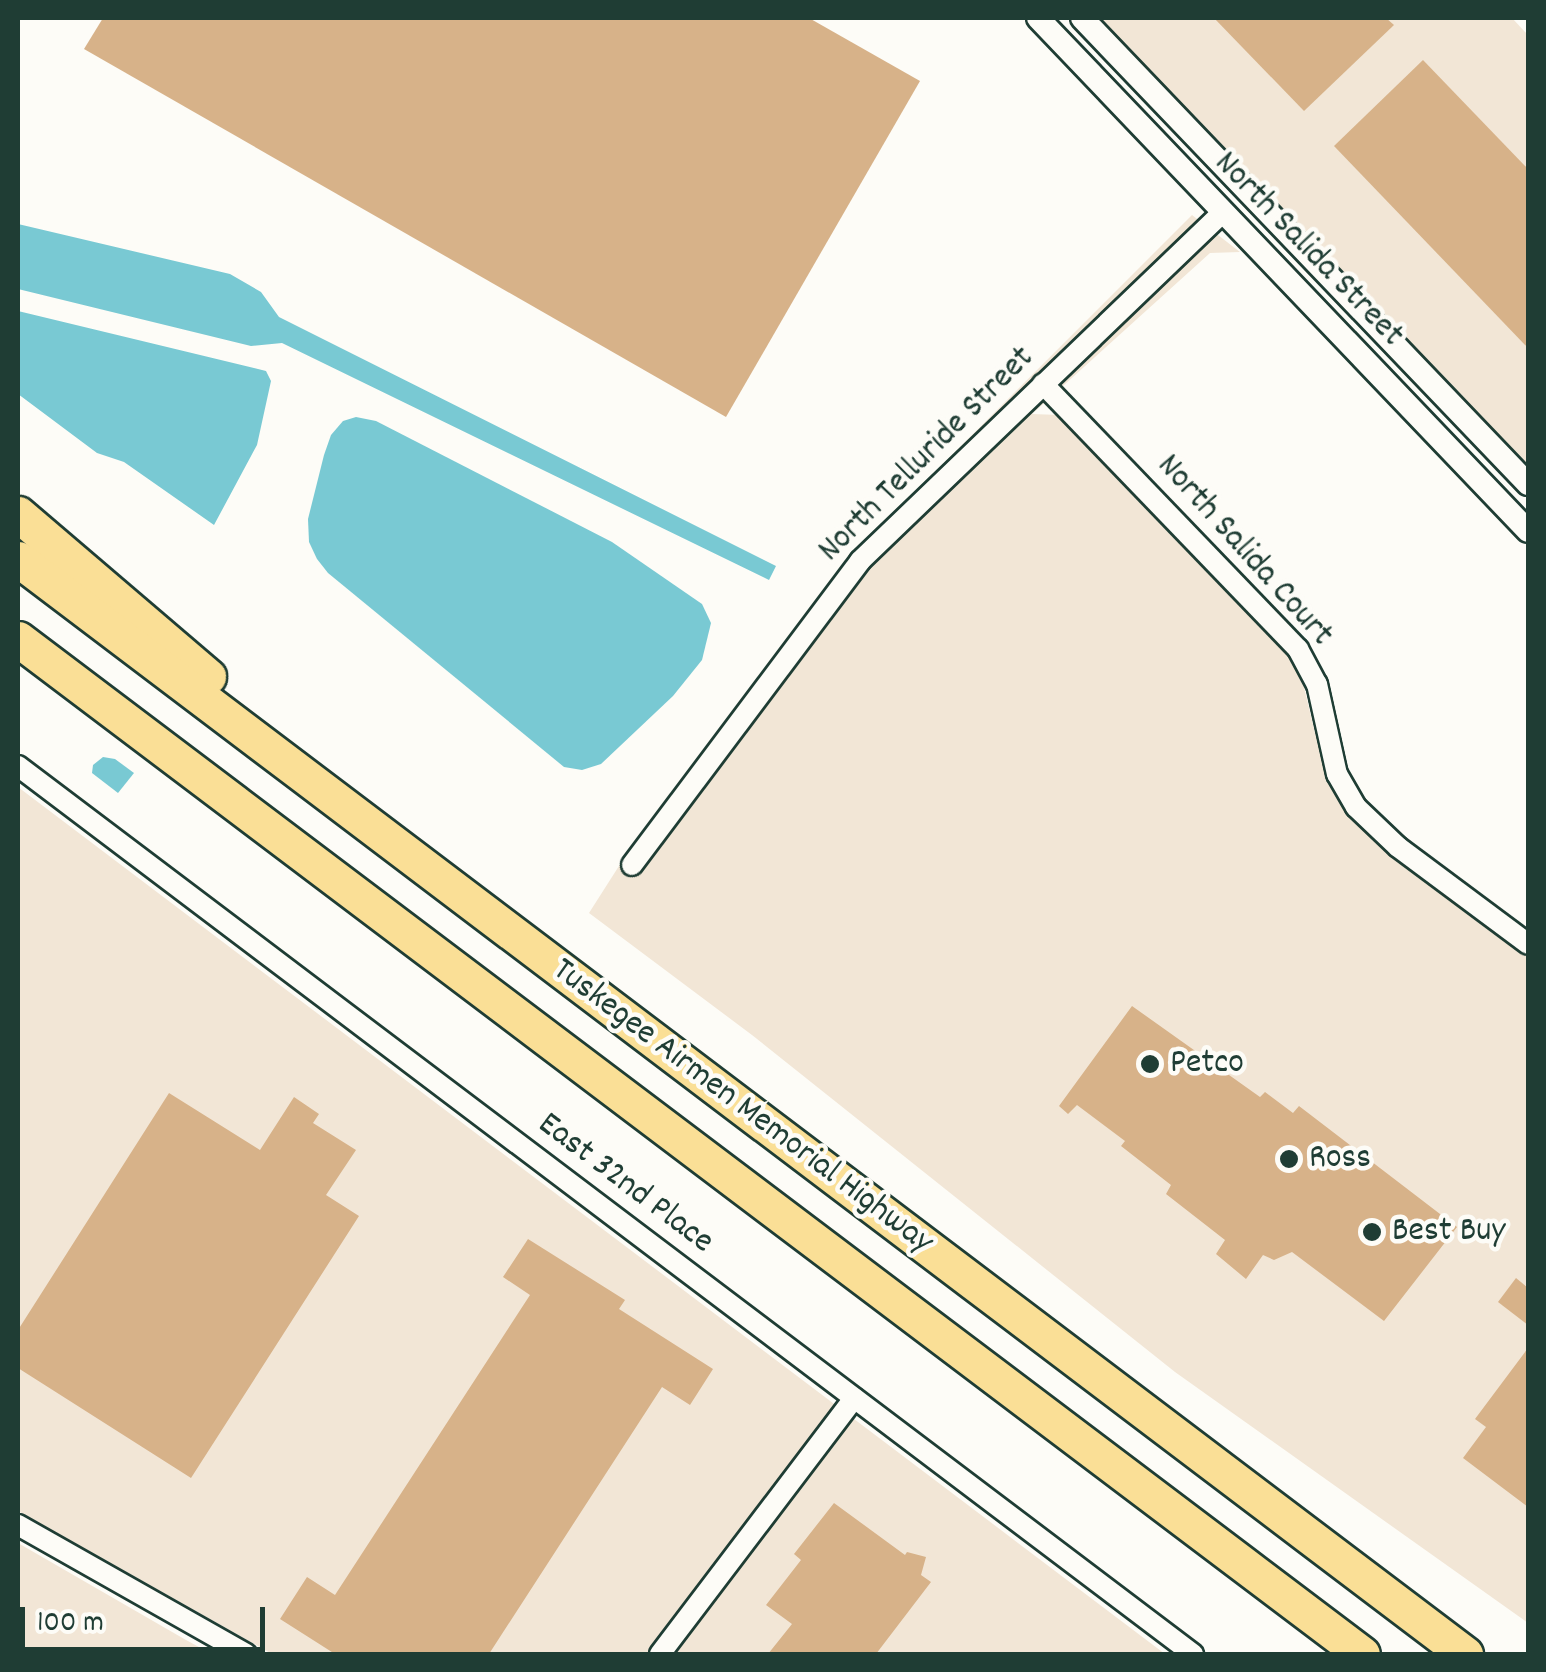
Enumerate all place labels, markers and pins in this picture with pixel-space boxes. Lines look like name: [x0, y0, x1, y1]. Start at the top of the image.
place label: Petco: [1170, 1043, 1244, 1085]
marker: Petco: [1139, 1053, 1161, 1075]
place label: Ross: [1309, 1138, 1371, 1180]
marker: Ross: [1278, 1148, 1300, 1170]
place label: Best Buy: [1392, 1211, 1506, 1253]
marker: Best Buy: [1361, 1221, 1383, 1243]

